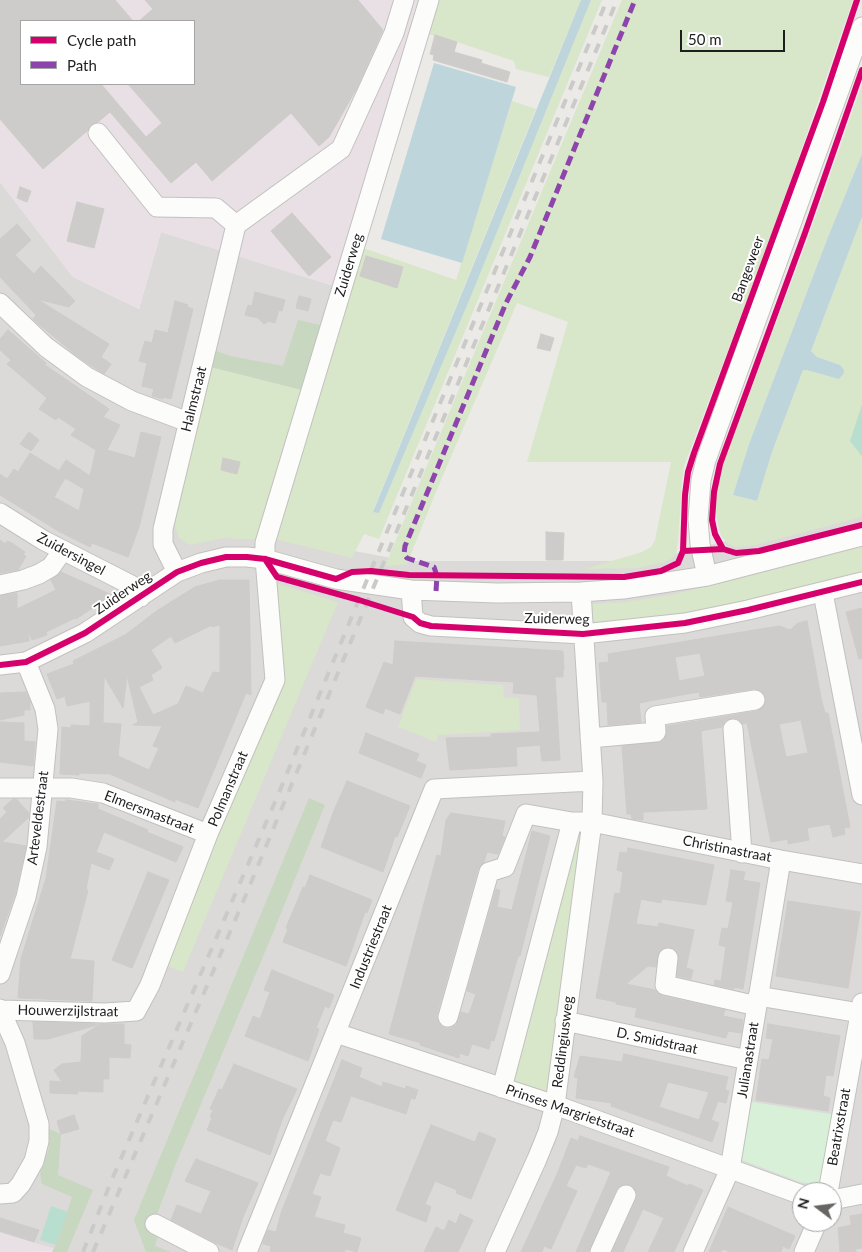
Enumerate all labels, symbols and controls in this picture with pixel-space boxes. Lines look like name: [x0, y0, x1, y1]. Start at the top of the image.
legend: [20, 20, 195, 85]
scale bar: [682, 20, 787, 52]
text: 50 m: [688, 30, 722, 48]
text: Cycle path: [67, 31, 136, 49]
text: Path: [67, 56, 97, 74]
street label: Zuiderweg: [331, 231, 367, 299]
street label: Bangeweer: [728, 234, 768, 304]
street label: Halmstraat: [178, 364, 210, 434]
street label: Zuidersingel: [34, 529, 108, 579]
street label: Zuiderweg: [91, 568, 155, 618]
street label: Zuiderweg: [524, 610, 590, 628]
street label: Polmanstraat: [205, 749, 251, 829]
street label: Arteveldestraat: [24, 770, 52, 866]
street label: Elmersmastraat: [102, 787, 196, 837]
street label: Christinastraat: [681, 832, 773, 866]
street label: Industriestraat: [347, 903, 395, 991]
street label: Reddingiusweg: [549, 995, 577, 1089]
street label: Houwerzijlstraat: [17, 1002, 119, 1020]
street label: Julianastraat: [734, 1021, 762, 1099]
street label: D. Smidstraat: [615, 1024, 699, 1058]
street label: Prinses Margrietstraat: [503, 1081, 637, 1141]
street label: Beatrixstraat: [824, 1087, 854, 1167]
north arrow: [792, 1182, 842, 1232]
text: N: [793, 1196, 813, 1211]

